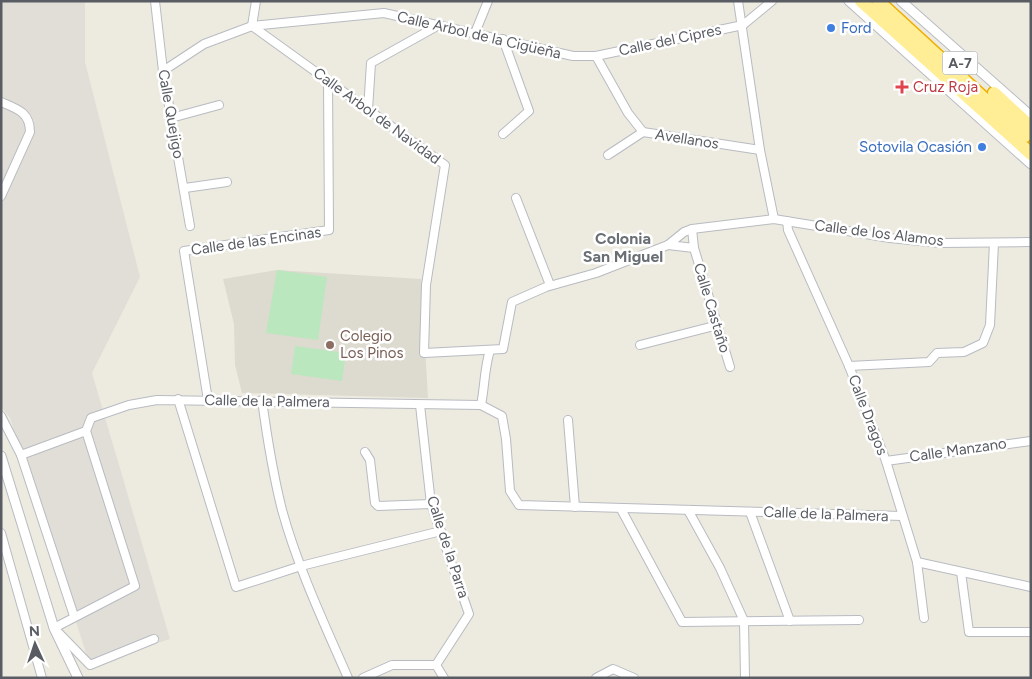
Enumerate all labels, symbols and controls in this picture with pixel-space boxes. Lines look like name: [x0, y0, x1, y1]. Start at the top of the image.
street label: Calle Arbol de la Cigüeña: [395, 7, 563, 63]
place label: Ford: [841, 19, 872, 37]
street label: Calle del Cipres: [617, 20, 723, 60]
marker: Ford: [825, 22, 837, 34]
road number: A-7: [942, 52, 978, 74]
street label: Calle Arbol de Navidad: [310, 64, 444, 168]
street label: Calle Quejigo: [154, 68, 188, 160]
place label: Cruz Roja: [913, 78, 978, 96]
marker: Cruz Roja: [895, 80, 909, 94]
street label: Avellanos: [654, 125, 720, 153]
place label: Sotovila Ocasión: [859, 138, 972, 156]
marker: Sotovila Ocasión: [976, 141, 988, 153]
street label: Calle de los Alamos: [813, 216, 945, 250]
street label: Calle de las Encinas: [190, 223, 322, 259]
district label: Colonia San Miguel: [583, 229, 663, 266]
street label: Calle Castaño: [690, 261, 734, 355]
place label: Colegio Los Pinos: [340, 327, 403, 362]
marker: Colegio Los Pinos: [324, 339, 336, 351]
street label: Calle Dragos: [844, 372, 892, 458]
street label: Calle de la Palmera: [204, 391, 330, 411]
street label: Calle Manzano: [908, 434, 1008, 466]
street label: Calle de la Parra: [423, 494, 473, 600]
street label: Calle de la Palmera: [763, 503, 889, 525]
north arrow: [10, 619, 60, 669]
text: N: [28, 623, 40, 640]

